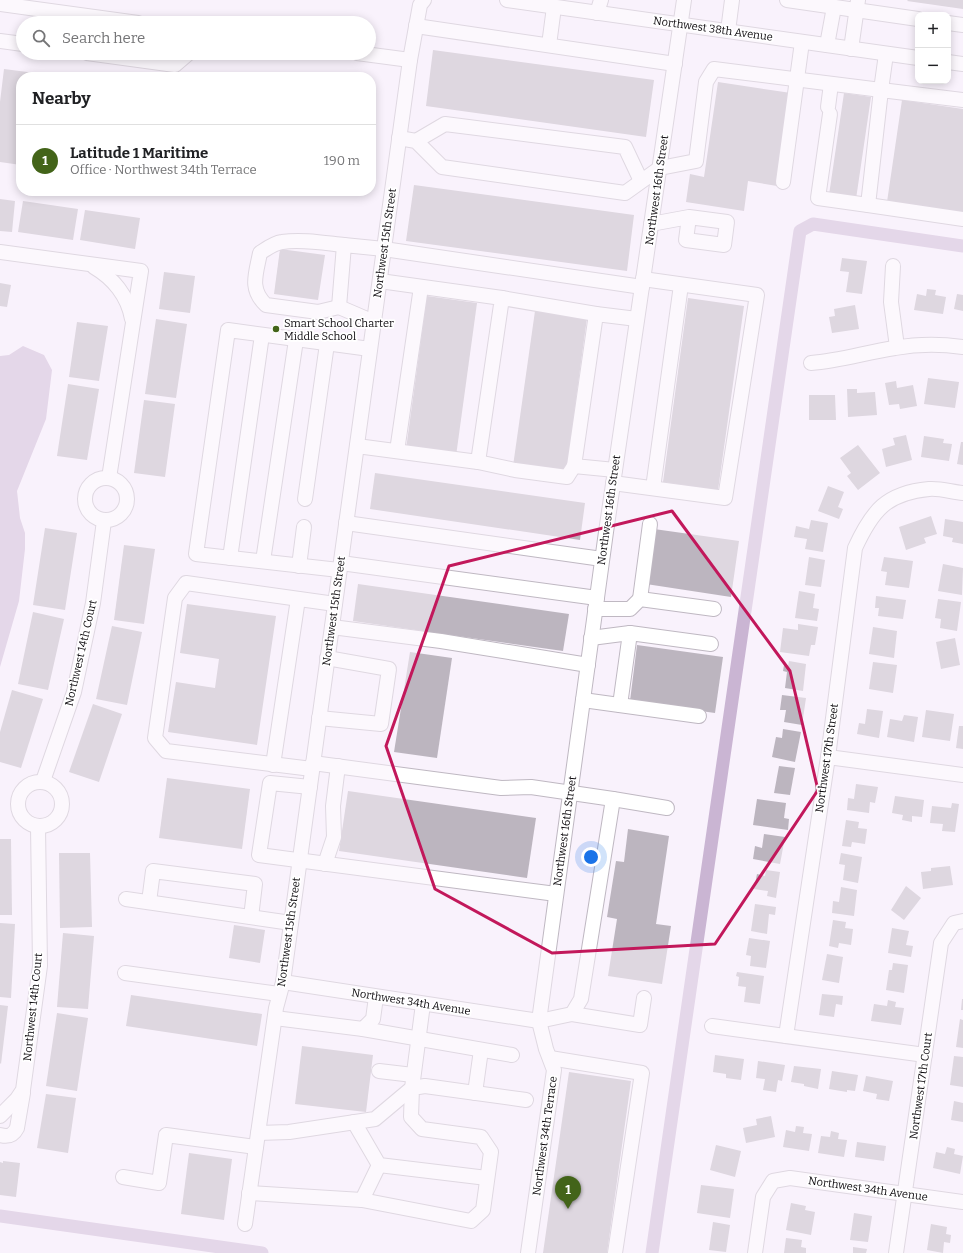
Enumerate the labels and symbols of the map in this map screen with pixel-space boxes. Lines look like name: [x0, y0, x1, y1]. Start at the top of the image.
street label: Northwest 38th Avenue: [652, 14, 774, 44]
street label: Northwest 16th Street: [643, 134, 671, 246]
street label: Northwest 15th Street: [371, 187, 399, 299]
place label: Smart School Charter Middle School: [284, 317, 394, 343]
marker: Smart School Charter Middle School: [271, 324, 281, 334]
street label: Northwest 16th Street: [595, 454, 623, 566]
street label: Northwest 15th Street: [320, 555, 348, 667]
street label: Northwest 14th Court: [62, 599, 100, 707]
street label: Northwest 17th Street: [813, 703, 841, 813]
street label: Northwest 16th Street: [551, 775, 579, 887]
your location: [581, 847, 601, 867]
street label: Northwest 15th Street: [275, 876, 303, 988]
street label: Northwest 14th Court: [21, 952, 45, 1062]
street label: Northwest 34th Avenue: [350, 986, 472, 1018]
street label: Northwest 17th Court: [907, 1032, 935, 1140]
street label: Northwest 34th Terrace: [530, 1075, 560, 1197]
street label: Northwest 34th Avenue: [807, 1174, 929, 1204]
pin: 1: [555, 1176, 581, 1209]

